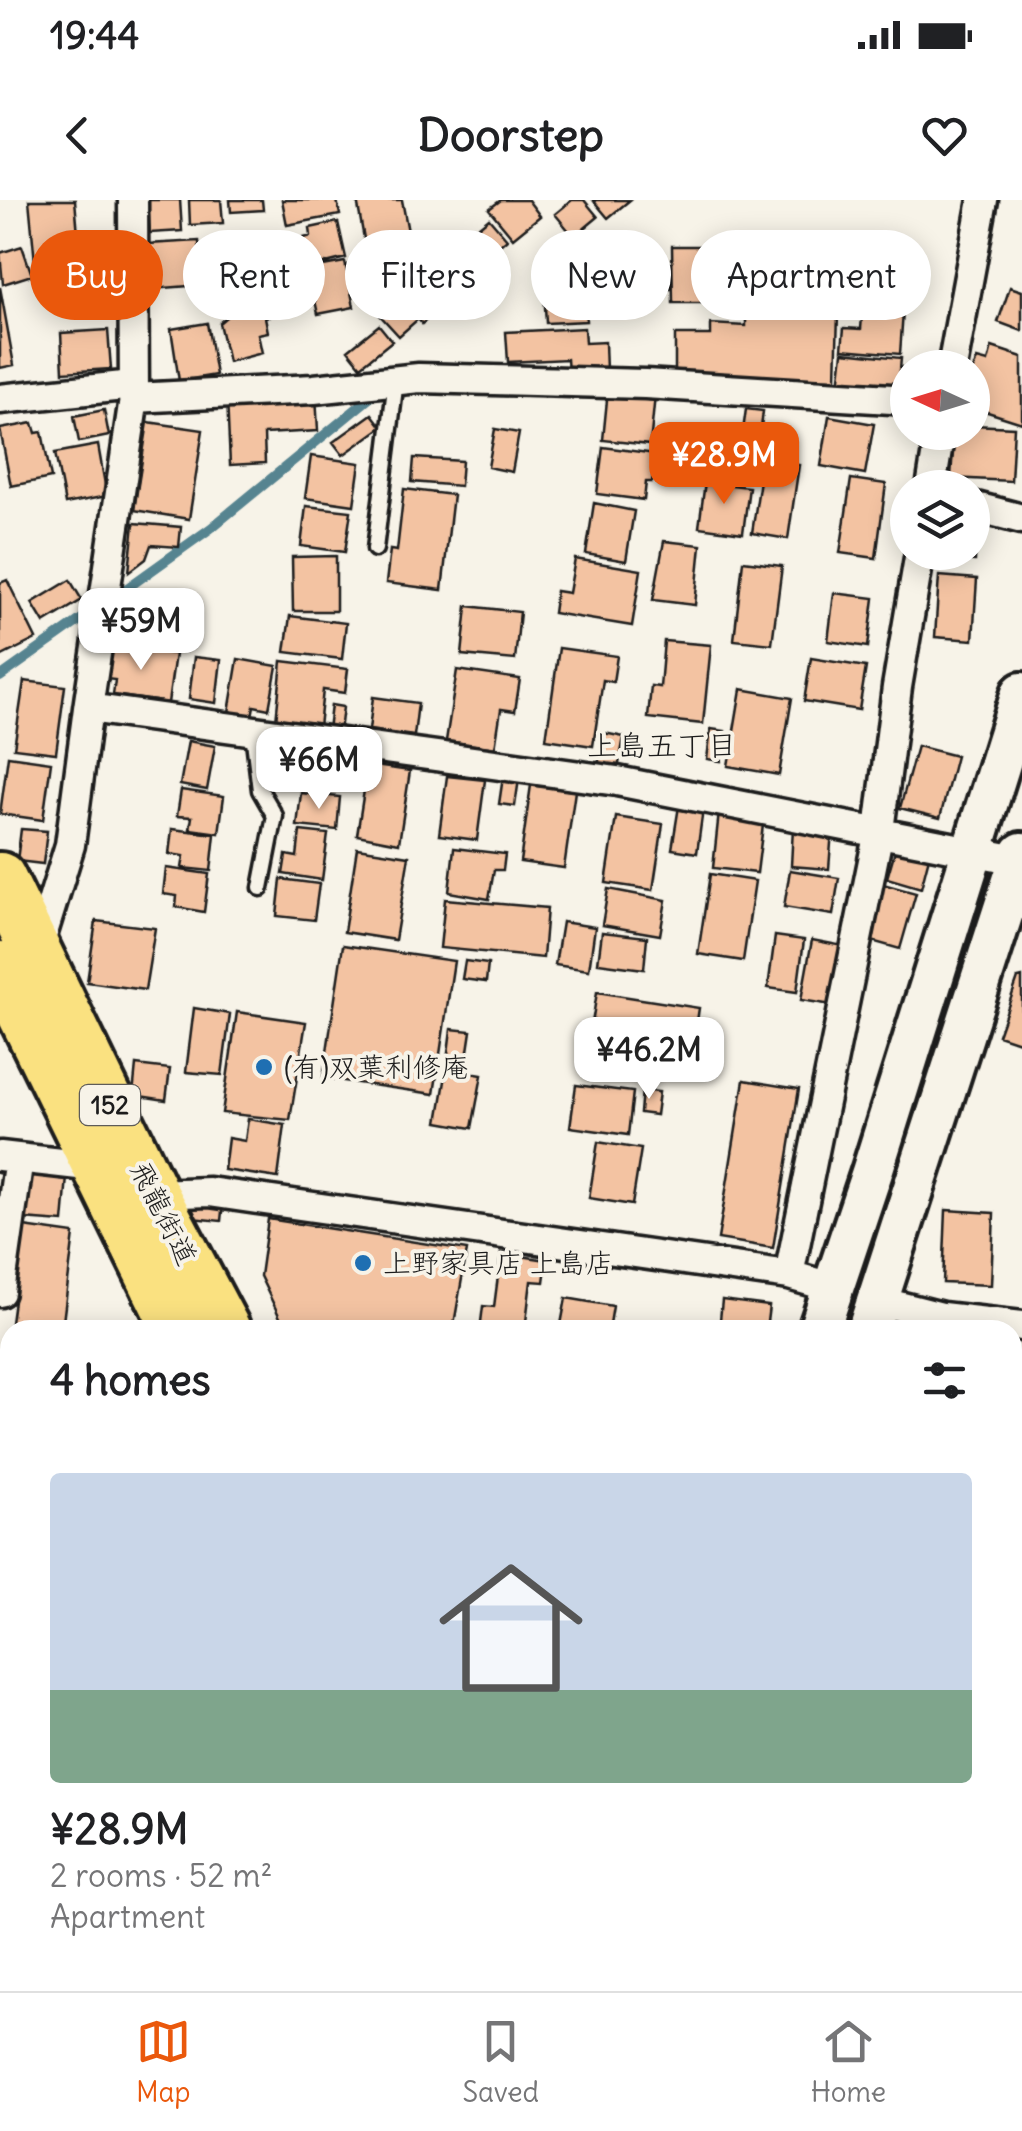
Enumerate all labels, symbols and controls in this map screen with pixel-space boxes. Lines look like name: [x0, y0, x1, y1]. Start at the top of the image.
text: 19:44: [50, 12, 139, 59]
text: Doorstep: [418, 107, 604, 163]
icon: back: [50, 108, 105, 163]
icon: heart: [917, 108, 972, 163]
chip: Buy: [30, 230, 163, 320]
chip: Rent: [183, 230, 325, 320]
chip: Filters: [345, 230, 511, 320]
chip: New: [531, 230, 671, 320]
chip: Apartment: [691, 230, 931, 320]
north arrow: [890, 350, 990, 450]
map controls: [890, 350, 990, 570]
pin: ¥28.9M: [643, 422, 805, 507]
text: ¥28.9M: [671, 434, 777, 475]
button: layers: [890, 470, 990, 570]
pin: ¥59M: [82, 588, 200, 673]
text: ¥59M: [100, 600, 182, 641]
district label: 上島五丁目: [587, 726, 737, 764]
pin: ¥66M: [260, 727, 378, 812]
text: ¥66M: [278, 739, 360, 780]
pin: ¥46.2M: [568, 1017, 730, 1102]
text: ¥46.2M: [596, 1029, 702, 1070]
place label: (有)双葉利修庵: [284, 1049, 469, 1085]
marker: (有)双葉利修庵: [253, 1056, 275, 1078]
road number: 152: [80, 1085, 140, 1125]
street label: 飛龍街道: [123, 1155, 205, 1271]
place label: 上野家具店 上島店: [383, 1245, 614, 1281]
marker: 上野家具店 上島店: [352, 1252, 374, 1274]
icon: filters: [917, 1353, 972, 1408]
text: 4 homes: [50, 1354, 211, 1406]
icon: home: [421, 1538, 601, 1718]
text: ¥28.9M: [50, 1803, 189, 1855]
text: 2 rooms · 52 m²: [50, 1855, 272, 1896]
text: Apartment: [50, 1896, 205, 1937]
tab: Map: [136, 2014, 191, 2110]
tab: Saved: [462, 2014, 539, 2110]
tab: Home: [811, 2014, 886, 2110]

